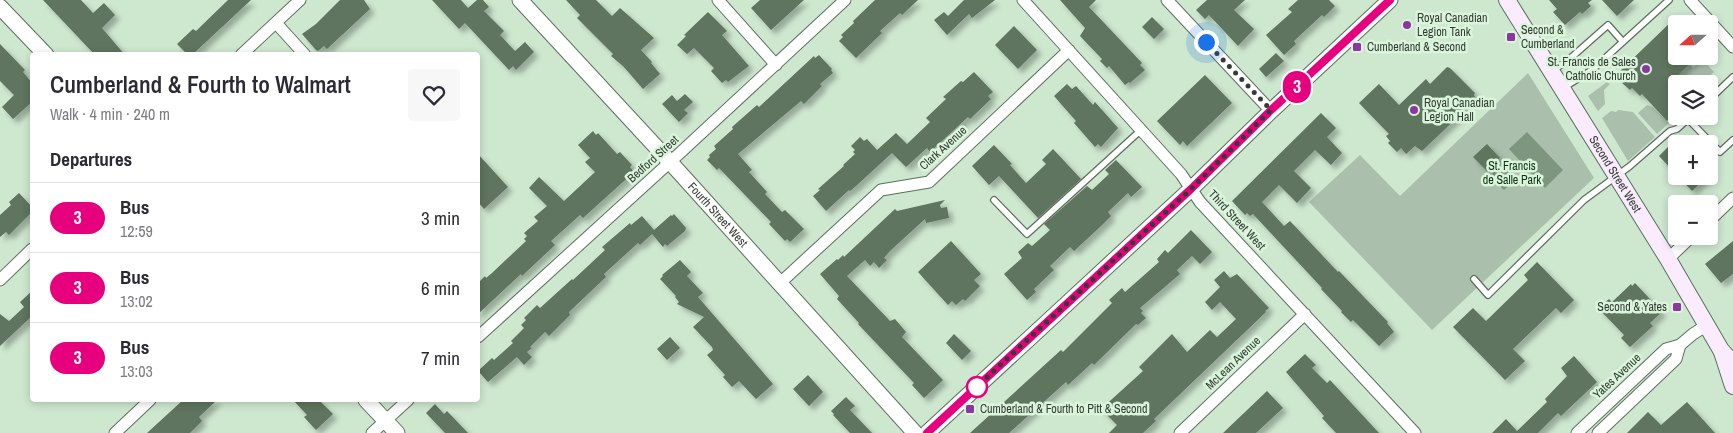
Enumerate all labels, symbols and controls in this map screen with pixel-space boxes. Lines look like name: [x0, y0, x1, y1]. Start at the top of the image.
place label: Royal Canadian Legion Tank: [1417, 10, 1488, 40]
north arrow: [1668, 15, 1718, 65]
map controls: [1668, 15, 1718, 245]
marker: Royal Canadian Legion Tank: [1401, 19, 1413, 31]
place label: Second & Cumberland: [1521, 22, 1575, 52]
your location: [1194, 30, 1219, 55]
marker: Second & Cumberland: [1505, 31, 1517, 43]
place label: Cumberland & Second: [1367, 39, 1466, 55]
marker: Cumberland & Second: [1351, 41, 1363, 53]
place label: St. Francis de Sales Catholic Church: [1547, 54, 1636, 84]
marker: St. Francis de Sales Catholic Church: [1640, 63, 1652, 75]
text: Cumberland & Fourth to Walmart: [50, 68, 351, 100]
button: heart: [408, 69, 460, 121]
line badge: 3: [1281, 71, 1313, 103]
text: 3: [1293, 74, 1301, 99]
button: layers: [1668, 75, 1718, 125]
place label: Royal Canadian Legion Hall: [1424, 95, 1495, 125]
text: Walk · 4 min · 240 m: [50, 103, 170, 125]
marker: Royal Canadian Legion Hall: [1408, 104, 1420, 116]
street label: Clark Avenue: [916, 123, 970, 173]
street label: Bedford Street: [624, 132, 682, 186]
street label: Second Street West: [1585, 133, 1645, 216]
button: +: [1668, 135, 1718, 185]
text: Departures: [50, 146, 132, 172]
park label: St. Francis de Salle Park: [1483, 158, 1541, 188]
street label: Fourth Street West: [684, 179, 751, 251]
street label: Third Street West: [1205, 186, 1269, 254]
text: Bus: [120, 194, 149, 220]
button: −: [1668, 195, 1718, 245]
text: 3: [73, 205, 82, 230]
text: 3 min: [421, 205, 460, 231]
text: 12:59: [120, 220, 153, 242]
text: Bus: [120, 264, 149, 290]
text: 3: [73, 275, 82, 300]
text: 6 min: [421, 275, 460, 301]
text: 13:02: [120, 290, 153, 312]
place label: Second & Yates: [1597, 299, 1667, 315]
marker: Second & Yates: [1671, 301, 1683, 313]
street label: McLean Avenue: [1202, 333, 1264, 393]
text: Bus: [120, 334, 149, 360]
text: 3: [73, 345, 82, 370]
text: 7 min: [421, 345, 460, 371]
street label: Yates Avenue: [1590, 350, 1644, 402]
text: 13:03: [120, 360, 153, 382]
unlabelled marker: [966, 376, 988, 398]
place label: Cumberland & Fourth to Pitt & Second: [980, 401, 1147, 417]
marker: Cumberland & Fourth to Pitt & Second: [964, 403, 976, 415]

